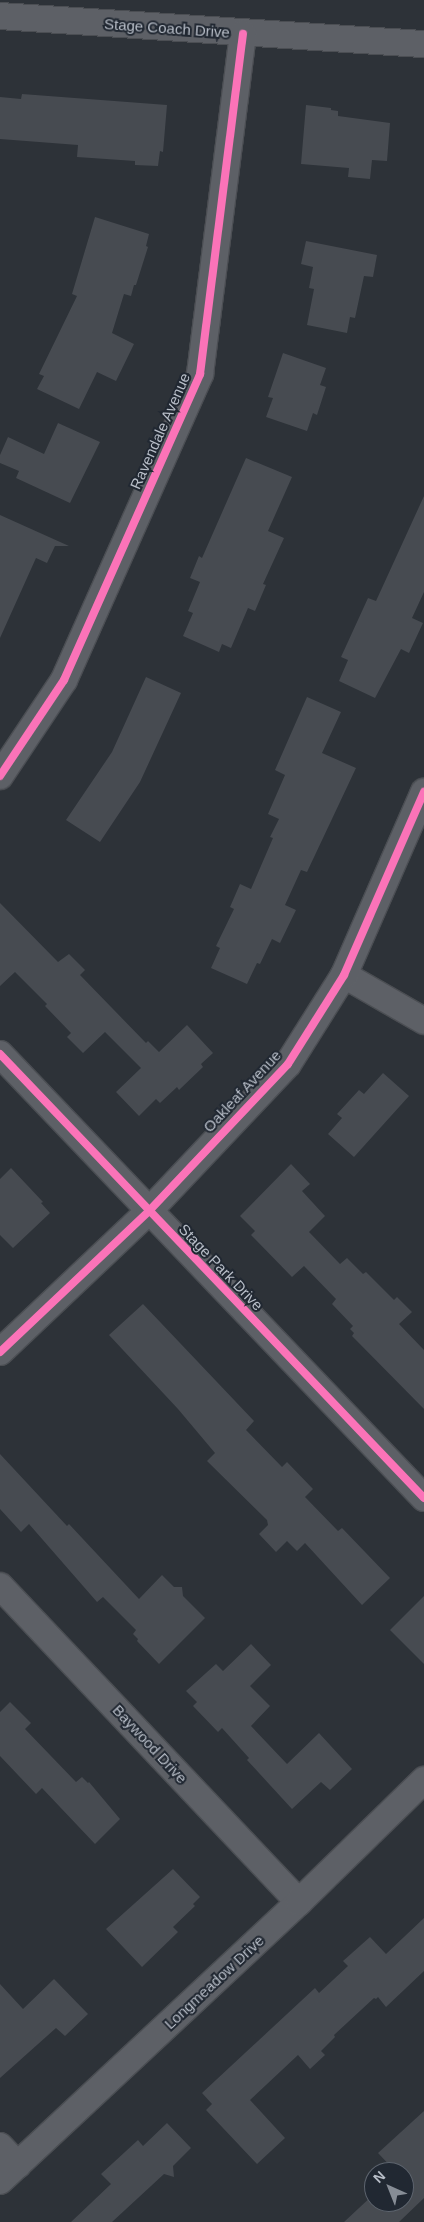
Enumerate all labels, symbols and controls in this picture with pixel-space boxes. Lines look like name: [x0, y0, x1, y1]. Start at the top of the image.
street label: Stage Coach Drive: [104, 15, 230, 41]
street label: Ravendale Avenue: [126, 370, 194, 492]
street label: Oakleaf Avenue: [199, 1046, 285, 1136]
street label: Stage Park Drive: [175, 1220, 267, 1314]
street label: Baywood Drive: [109, 1701, 191, 1787]
street label: Longmeadow Drive: [161, 1931, 267, 2033]
north arrow: [364, 2162, 414, 2212]
text: N: [370, 2168, 388, 2186]

